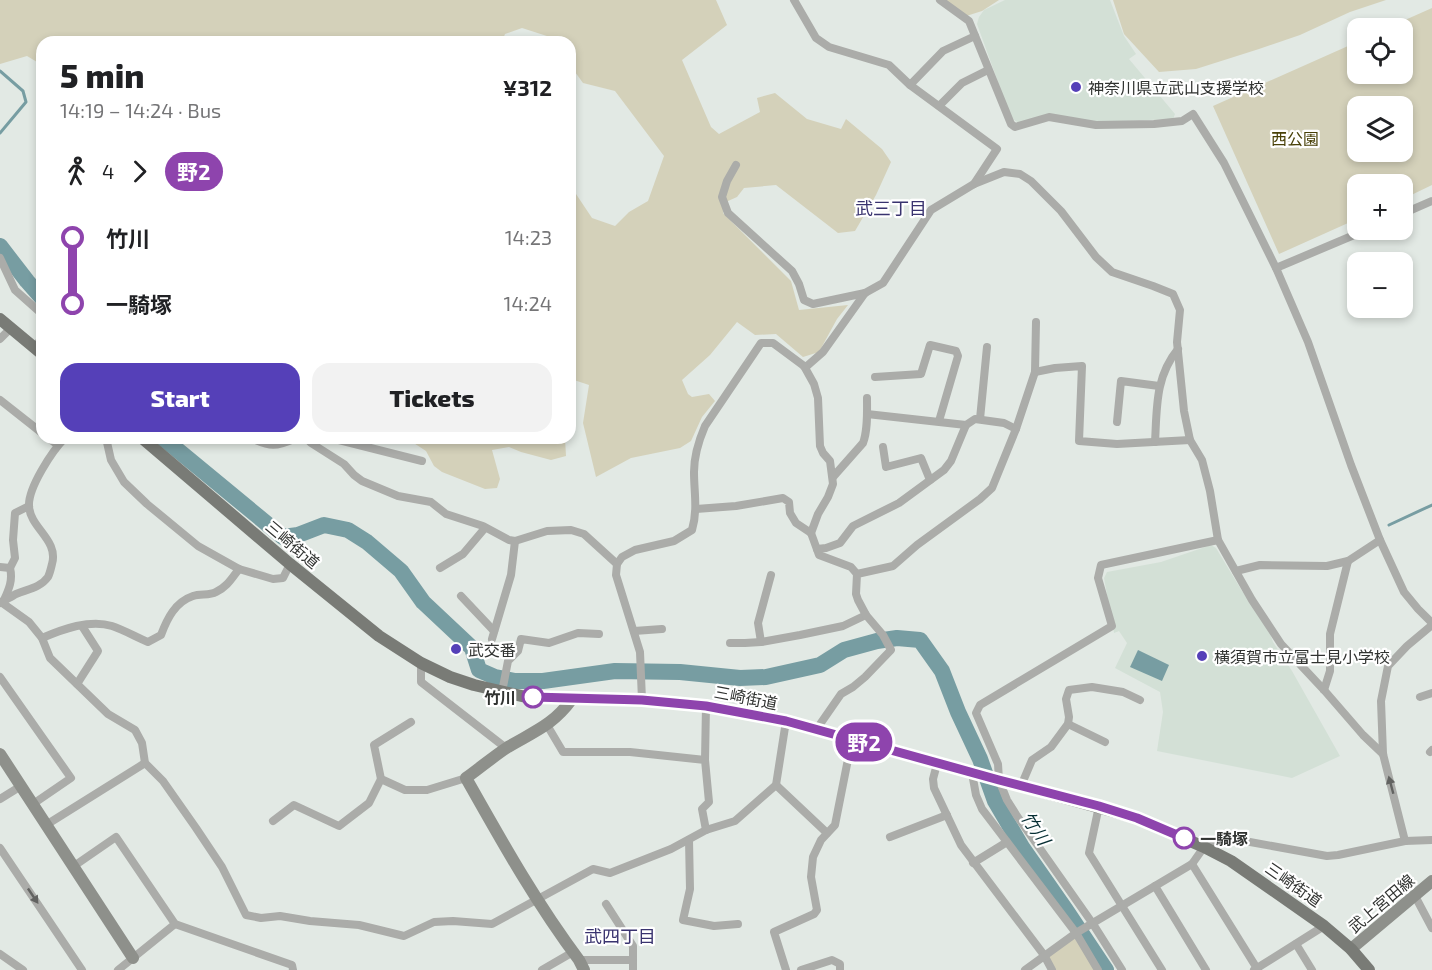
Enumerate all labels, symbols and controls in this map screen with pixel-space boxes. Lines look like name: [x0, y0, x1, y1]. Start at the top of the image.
map controls: [1347, 18, 1413, 318]
button: locate: [1347, 18, 1413, 84]
text: 5 min: [60, 55, 144, 95]
text: ¥312: [503, 74, 552, 100]
place label: 神奈川県立武山支援学校: [1088, 78, 1264, 97]
marker: 神奈川県立武山支援学校: [1069, 80, 1083, 94]
button: layers: [1347, 96, 1413, 162]
text: 14:19 – 14:24 · Bus: [60, 98, 221, 122]
park label: 西公園: [1271, 129, 1319, 148]
icon: walk: [60, 155, 93, 188]
icon: forward: [123, 155, 156, 188]
text: 4: [102, 159, 114, 183]
text: 野2: [177, 159, 211, 184]
button: +: [1347, 174, 1413, 240]
district label: 武三丁目: [855, 197, 927, 219]
text: 竹川: [106, 225, 150, 251]
text: 14:23: [505, 225, 552, 249]
button: −: [1347, 252, 1413, 318]
text: 一騎塚: [106, 291, 172, 317]
text: 14:24: [503, 291, 552, 315]
button: Start: [60, 363, 300, 432]
button: Tickets: [312, 363, 552, 432]
street label: 三崎街道: [262, 516, 324, 572]
place label: 武交番: [468, 640, 516, 659]
marker: 武交番: [449, 642, 463, 656]
place label: 横須賀市立富士見小学校: [1214, 647, 1390, 666]
marker: 横須賀市立富士見小学校: [1195, 649, 1209, 663]
street label: 三崎街道: [713, 682, 779, 712]
marker: 竹川: [522, 686, 544, 708]
place label: 竹川: [484, 688, 516, 707]
line badge: 野2: [837, 722, 891, 762]
text: 野2: [847, 730, 881, 755]
one-way arrow: [1386, 775, 1395, 793]
water label: 竹川: [1017, 807, 1056, 851]
marker: 一騎塚: [1173, 827, 1195, 849]
place label: 一騎塚: [1200, 829, 1248, 848]
street label: 三崎街道: [1262, 858, 1326, 910]
street label: 武上宮田線: [1344, 870, 1418, 936]
one-way arrow: [27, 888, 38, 904]
district label: 武四丁目: [584, 925, 656, 947]

